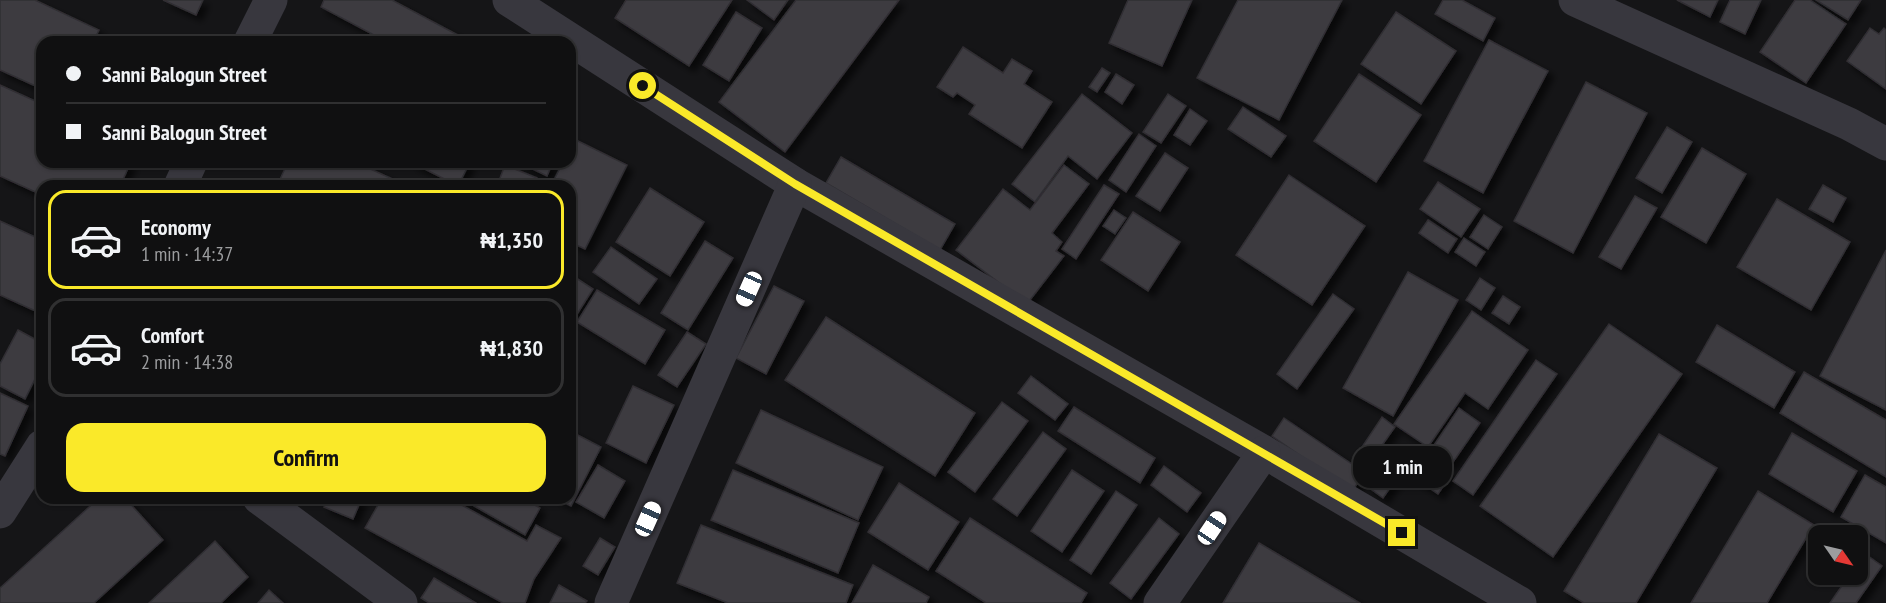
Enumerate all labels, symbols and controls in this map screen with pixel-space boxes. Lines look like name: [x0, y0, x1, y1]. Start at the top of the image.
text: Sanni Balogun Street: [102, 60, 267, 88]
route start: [629, 72, 656, 99]
text: Sanni Balogun Street: [102, 118, 267, 146]
icon: car: [69, 213, 123, 267]
text: Economy: [141, 213, 211, 241]
text: ₦1,350: [480, 226, 543, 254]
text: 1 min · 14:37: [141, 241, 233, 267]
car: [733, 269, 765, 309]
icon: car: [69, 321, 123, 375]
text: Comfort: [141, 321, 204, 349]
text: ₦1,830: [480, 334, 543, 362]
text: 2 min · 14:38: [141, 349, 233, 375]
button: Confirm: [66, 423, 546, 492]
callout: 1 min: [1352, 446, 1452, 488]
text: 1 min: [1382, 454, 1423, 480]
car: [632, 499, 664, 539]
car: [1194, 508, 1230, 548]
route end: [1388, 519, 1415, 546]
north arrow: [1808, 525, 1868, 585]
map controls: [1808, 525, 1868, 585]

